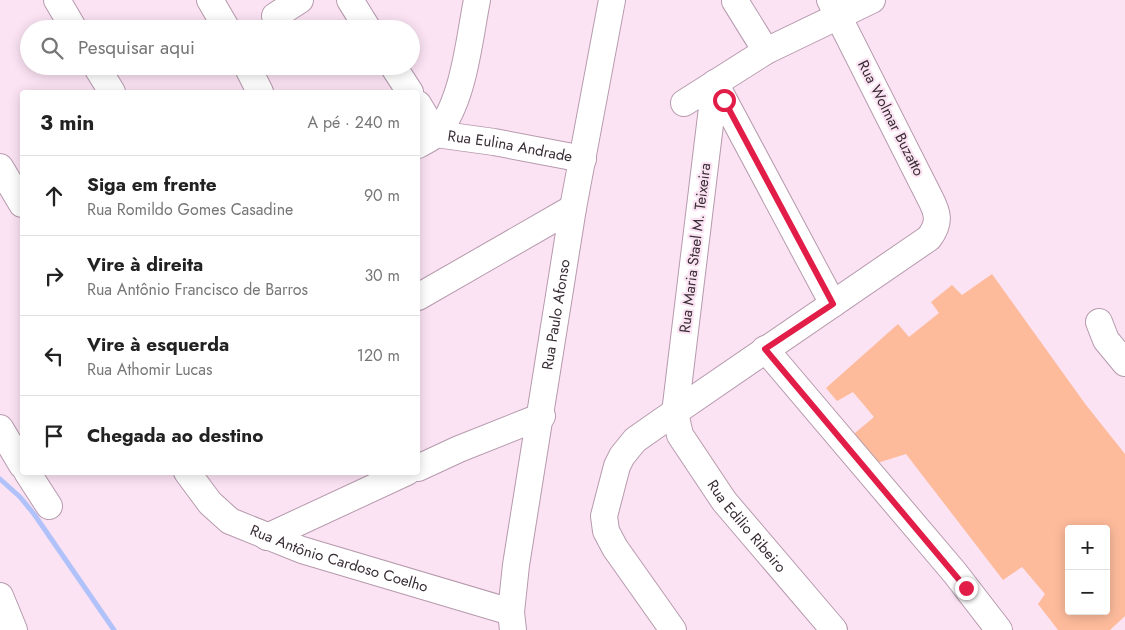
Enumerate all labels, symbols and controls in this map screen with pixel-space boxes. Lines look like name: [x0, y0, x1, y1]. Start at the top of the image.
search box: [20, 20, 420, 75]
icon: search: [38, 34, 66, 62]
text: Pesquisar aqui: [78, 34, 195, 61]
street label: Rua Wolmar Buzatto: [852, 56, 930, 180]
route start: [713, 89, 736, 112]
text: 3 min: [40, 108, 94, 138]
text: A pé · 240 m: [308, 111, 400, 134]
street label: Rua Eulina Andrade: [446, 125, 574, 168]
street label: Rua Maria Stael M. Teixeira: [674, 162, 716, 334]
text: Siga em frente: [87, 171, 217, 198]
icon: ahead: [40, 182, 68, 210]
text: 90 m: [364, 184, 400, 207]
text: Rua Romildo Gomes Casadine: [87, 198, 293, 221]
text: Vire à direita: [87, 251, 203, 278]
street label: Rua Paulo Afonso: [536, 258, 576, 371]
icon: right: [40, 262, 68, 290]
text: 30 m: [364, 264, 400, 287]
text: Rua Antônio Francisco de Barros: [87, 278, 308, 301]
text: Vire à esquerda: [87, 331, 229, 358]
icon: left: [40, 342, 68, 370]
text: 120 m: [357, 344, 400, 367]
text: Rua Athomir Lucas: [87, 358, 212, 381]
icon: arrive: [40, 422, 68, 450]
text: Chegada ao destino: [87, 422, 263, 449]
street label: Rua Edilio Ribeiro: [702, 475, 791, 577]
street label: Rua Antônio Cardoso Coelho: [247, 519, 431, 598]
map controls: [1065, 525, 1110, 615]
button: +: [1065, 525, 1110, 570]
button: −: [1065, 570, 1110, 615]
route end: [955, 577, 978, 600]

